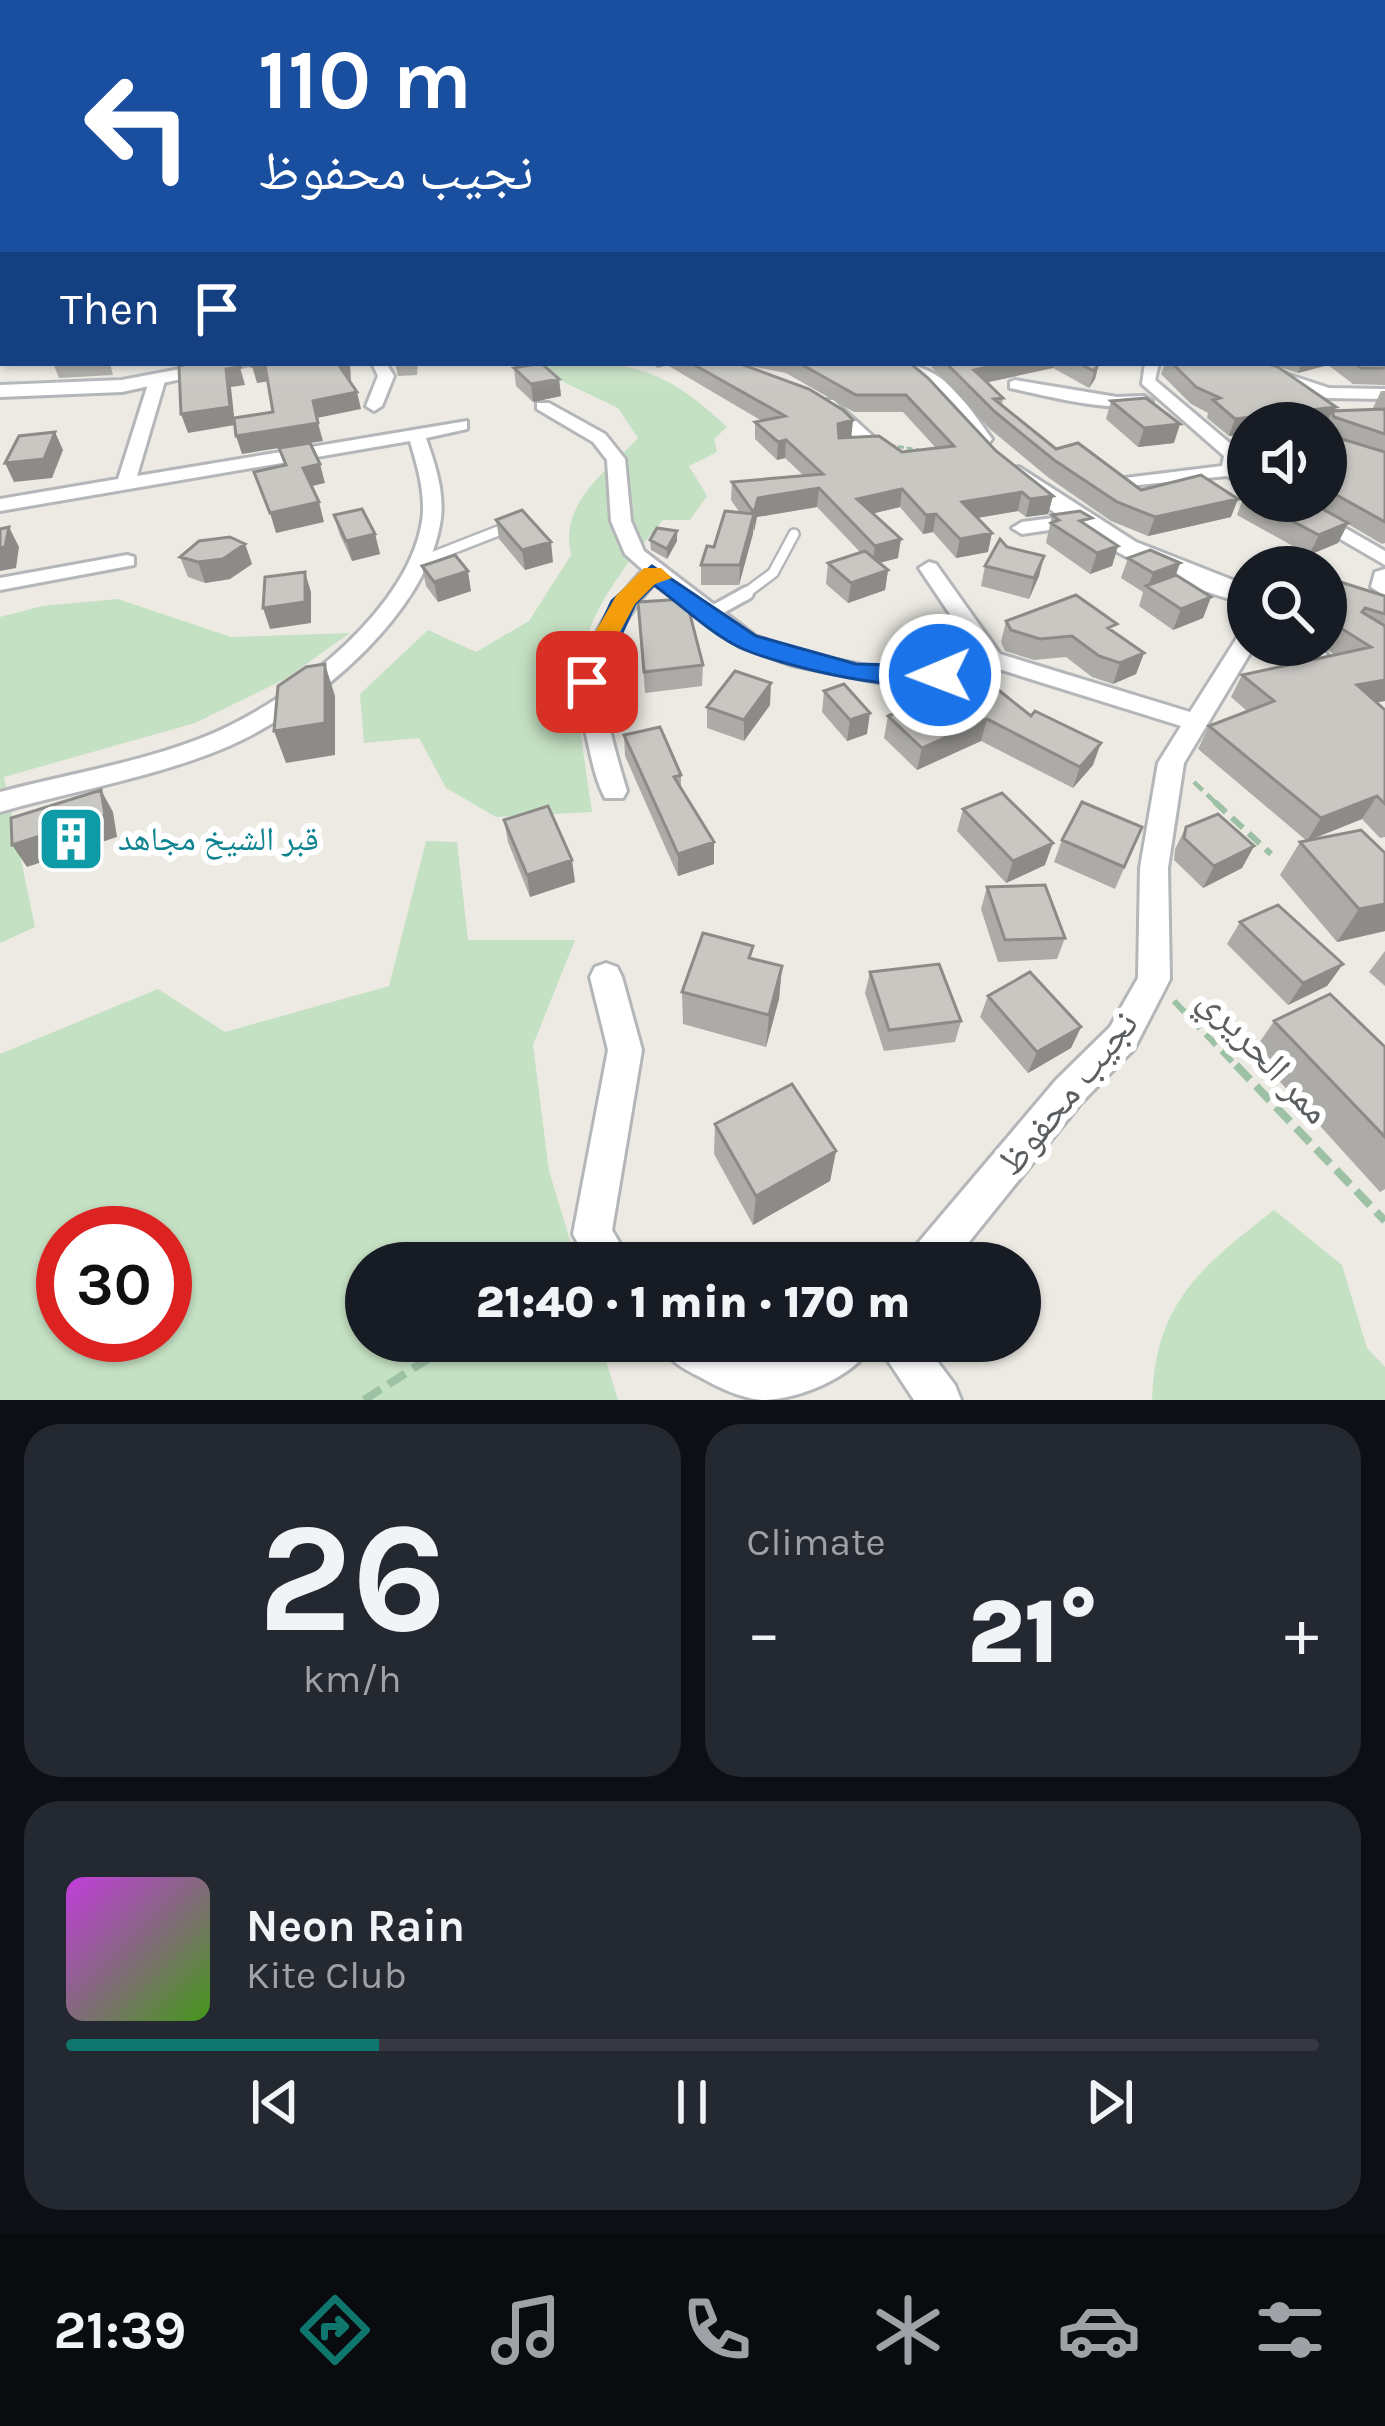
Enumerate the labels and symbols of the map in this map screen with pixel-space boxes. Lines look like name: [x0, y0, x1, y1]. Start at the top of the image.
position arrow: [877, 612, 1003, 738]
pin: [536, 631, 638, 733]
building icon: قبر الشيخ مجاهد: [36, 804, 106, 874]
place label: قبر الشيخ مجاهد: [118, 820, 319, 860]
street label: ممر الحريري: [1184, 977, 1340, 1139]
street label: نجيب محفوظ: [987, 1001, 1147, 1185]
speed limit sign: 30: [36, 1206, 192, 1362]

